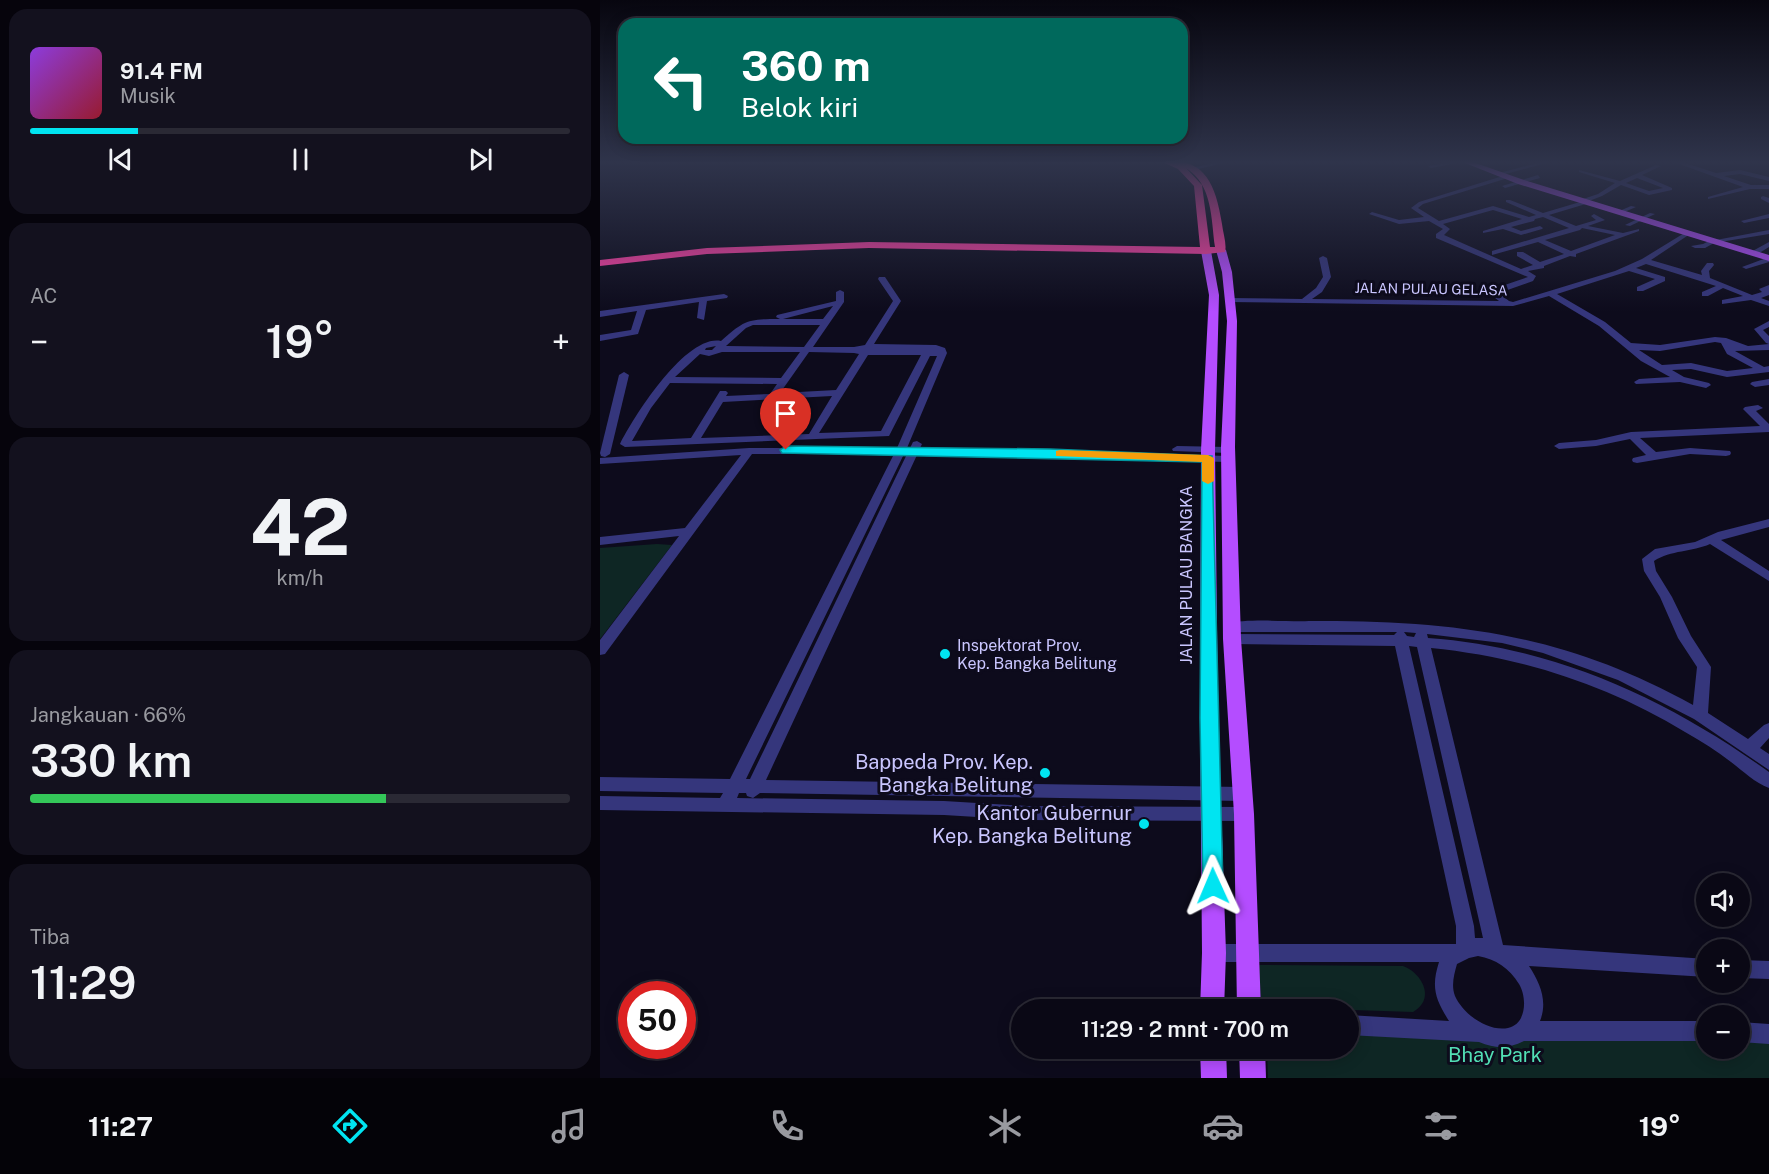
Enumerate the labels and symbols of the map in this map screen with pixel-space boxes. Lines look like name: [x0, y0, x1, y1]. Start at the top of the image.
street label: JALAN PULAU GELASA: [1354, 280, 1508, 298]
pin: [760, 388, 811, 450]
street label: JALAN PULAU BANGKA: [1177, 486, 1196, 664]
place label: Inspektorat Prov. Kep. Bangka Belitung: [957, 636, 1117, 673]
marker: Inspektorat Prov. Kep. Bangka Belitung: [938, 647, 952, 661]
place label: Bappeda Prov. Kep. Bangka Belitung: [855, 750, 1033, 797]
marker: Bappeda Prov. Kep. Bangka Belitung: [1038, 766, 1052, 780]
place label: Kantor Gubernur Kep. Bangka Belitung: [932, 801, 1132, 848]
marker: Kantor Gubernur Kep. Bangka Belitung: [1137, 817, 1151, 831]
position arrow: [1181, 854, 1245, 918]
speed limit sign: 50: [618, 981, 696, 1059]
park label: Bhay Park: [1448, 1043, 1542, 1067]

